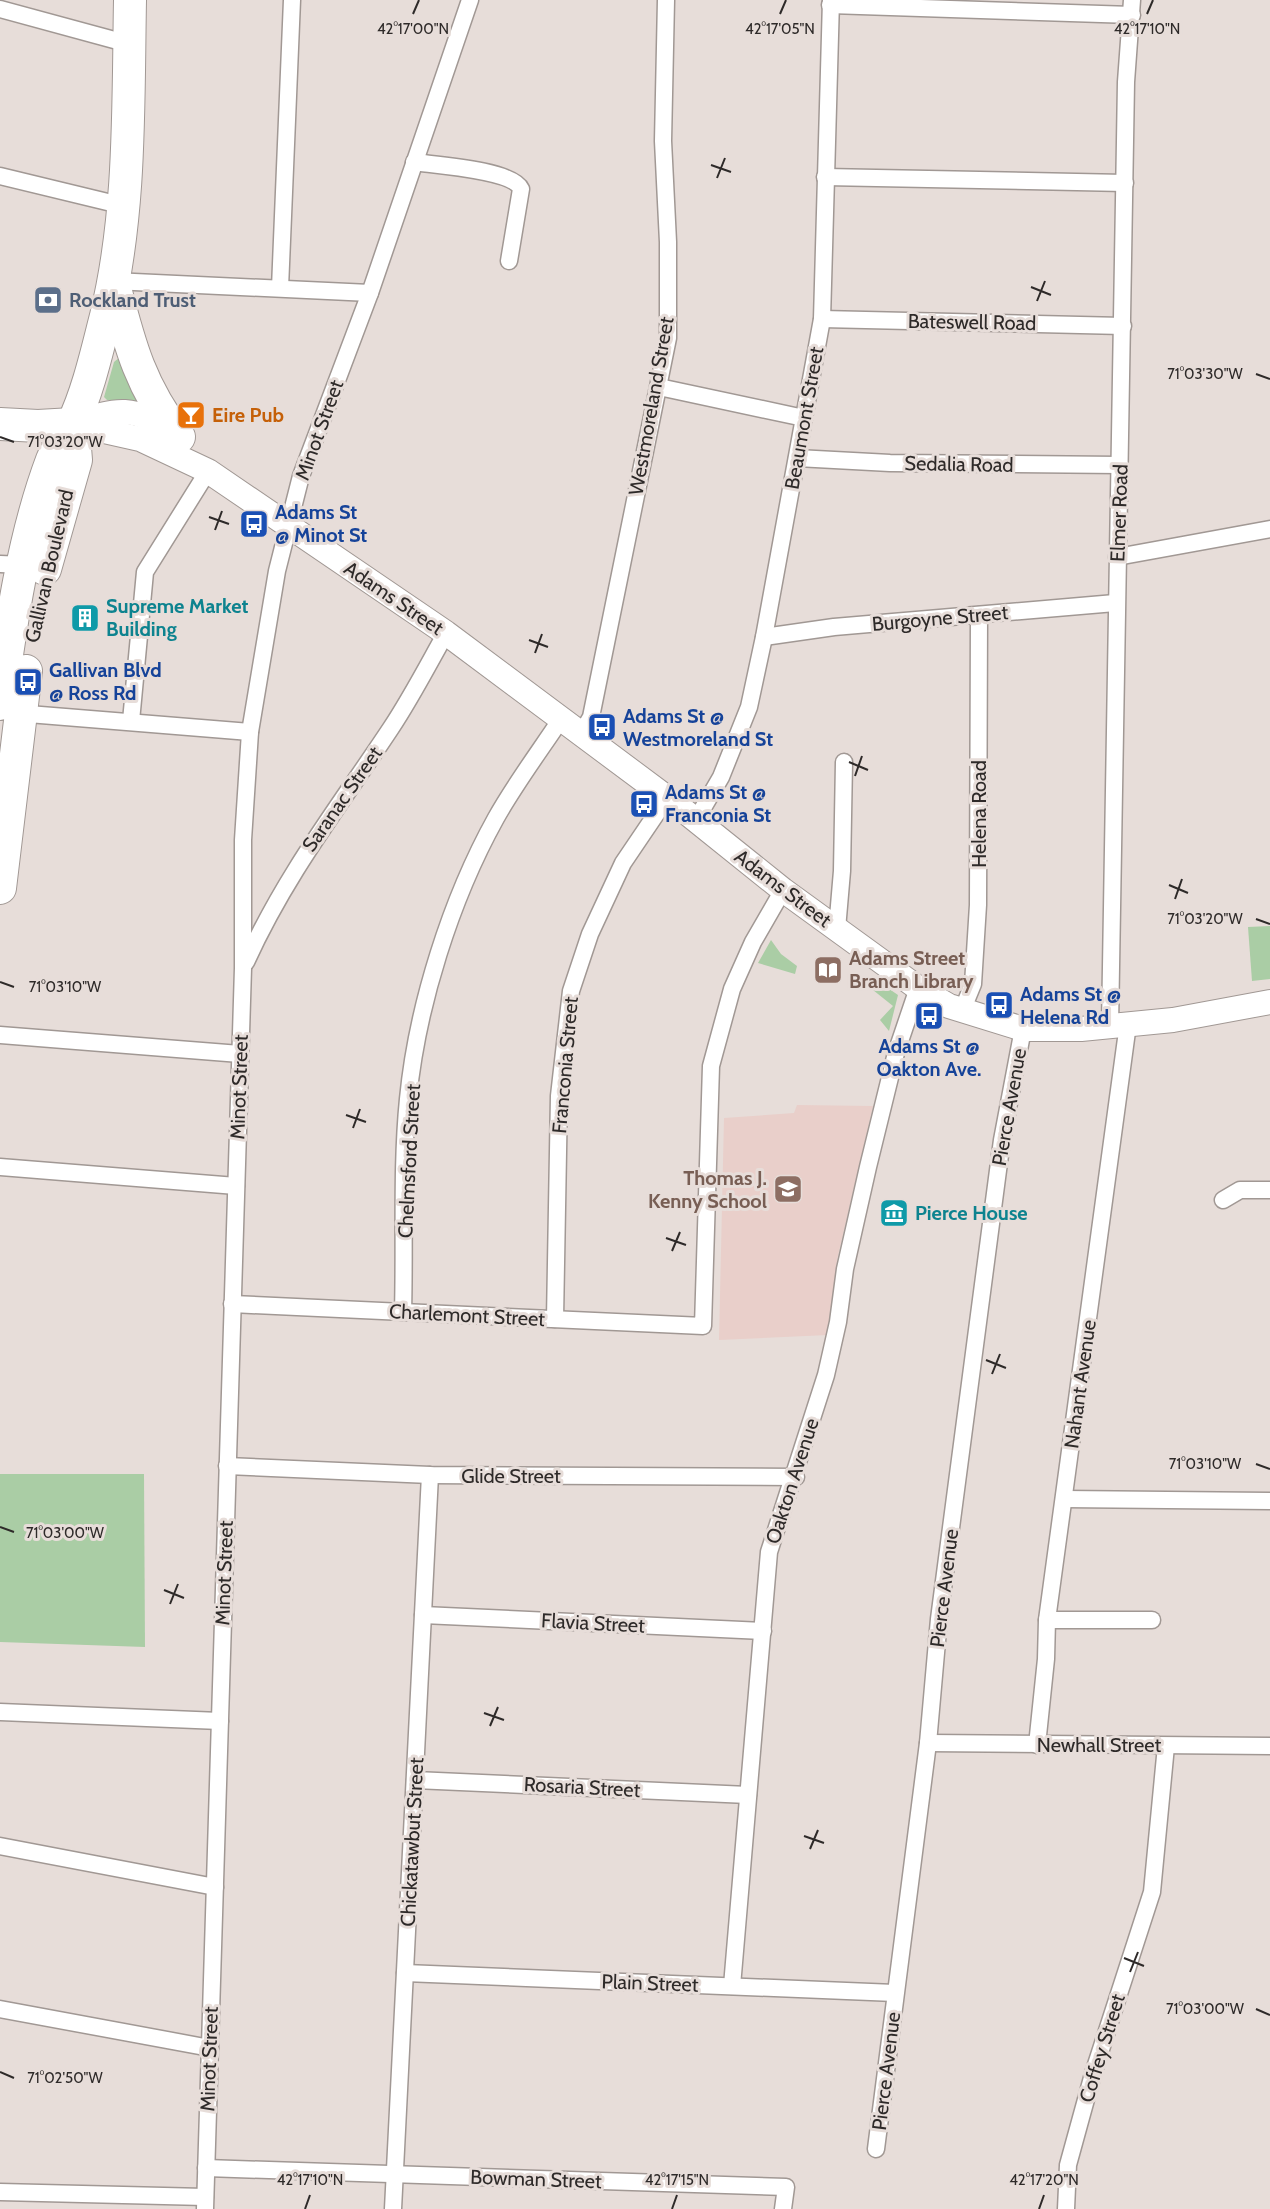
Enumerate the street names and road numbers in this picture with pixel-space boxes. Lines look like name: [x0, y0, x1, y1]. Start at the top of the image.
street label: Bateswell Road: [908, 309, 1036, 335]
street label: Westmoreland Street: [623, 315, 679, 497]
street label: Beaumont Street: [780, 345, 828, 491]
street label: Minot Street: [290, 376, 348, 483]
street label: Sedalia Road: [904, 451, 1014, 477]
street label: Elmer Road: [1105, 464, 1133, 562]
street label: Gallivan Boulevard: [20, 487, 78, 645]
street label: Adams Street: [340, 556, 448, 640]
street label: Burgoyne Street: [871, 600, 1009, 636]
street label: Saranac Street: [297, 742, 387, 856]
street label: Helena Road: [967, 760, 991, 868]
street label: Adams Street: [730, 844, 836, 932]
street label: Franconia Street: [547, 995, 583, 1134]
street label: Minot Street: [225, 1034, 253, 1140]
street label: Pierce Avenue: [987, 1046, 1031, 1168]
street label: Chelmsford Street: [393, 1083, 425, 1239]
street label: Charlemont Street: [388, 1299, 546, 1331]
street label: Nahant Avenue: [1059, 1318, 1101, 1450]
street label: Oakton Avenue: [760, 1415, 824, 1547]
street label: Glide Street: [461, 1464, 561, 1488]
street label: Minot Street: [210, 1520, 238, 1626]
street label: Pierce Avenue: [925, 1527, 963, 1649]
street label: Flavia Street: [540, 1608, 646, 1638]
street label: Newhall Street: [1037, 1733, 1161, 1757]
street label: Chickatawbut Street: [396, 1756, 428, 1927]
street label: Rosaria Street: [523, 1772, 641, 1802]
street label: Plain Street: [601, 1969, 699, 1997]
street label: Coffey Street: [1074, 1991, 1130, 2105]
street label: Minot Street: [195, 2006, 223, 2112]
street label: Pierce Avenue: [867, 2010, 905, 2132]
street label: Bowman Street: [470, 2165, 602, 2193]

